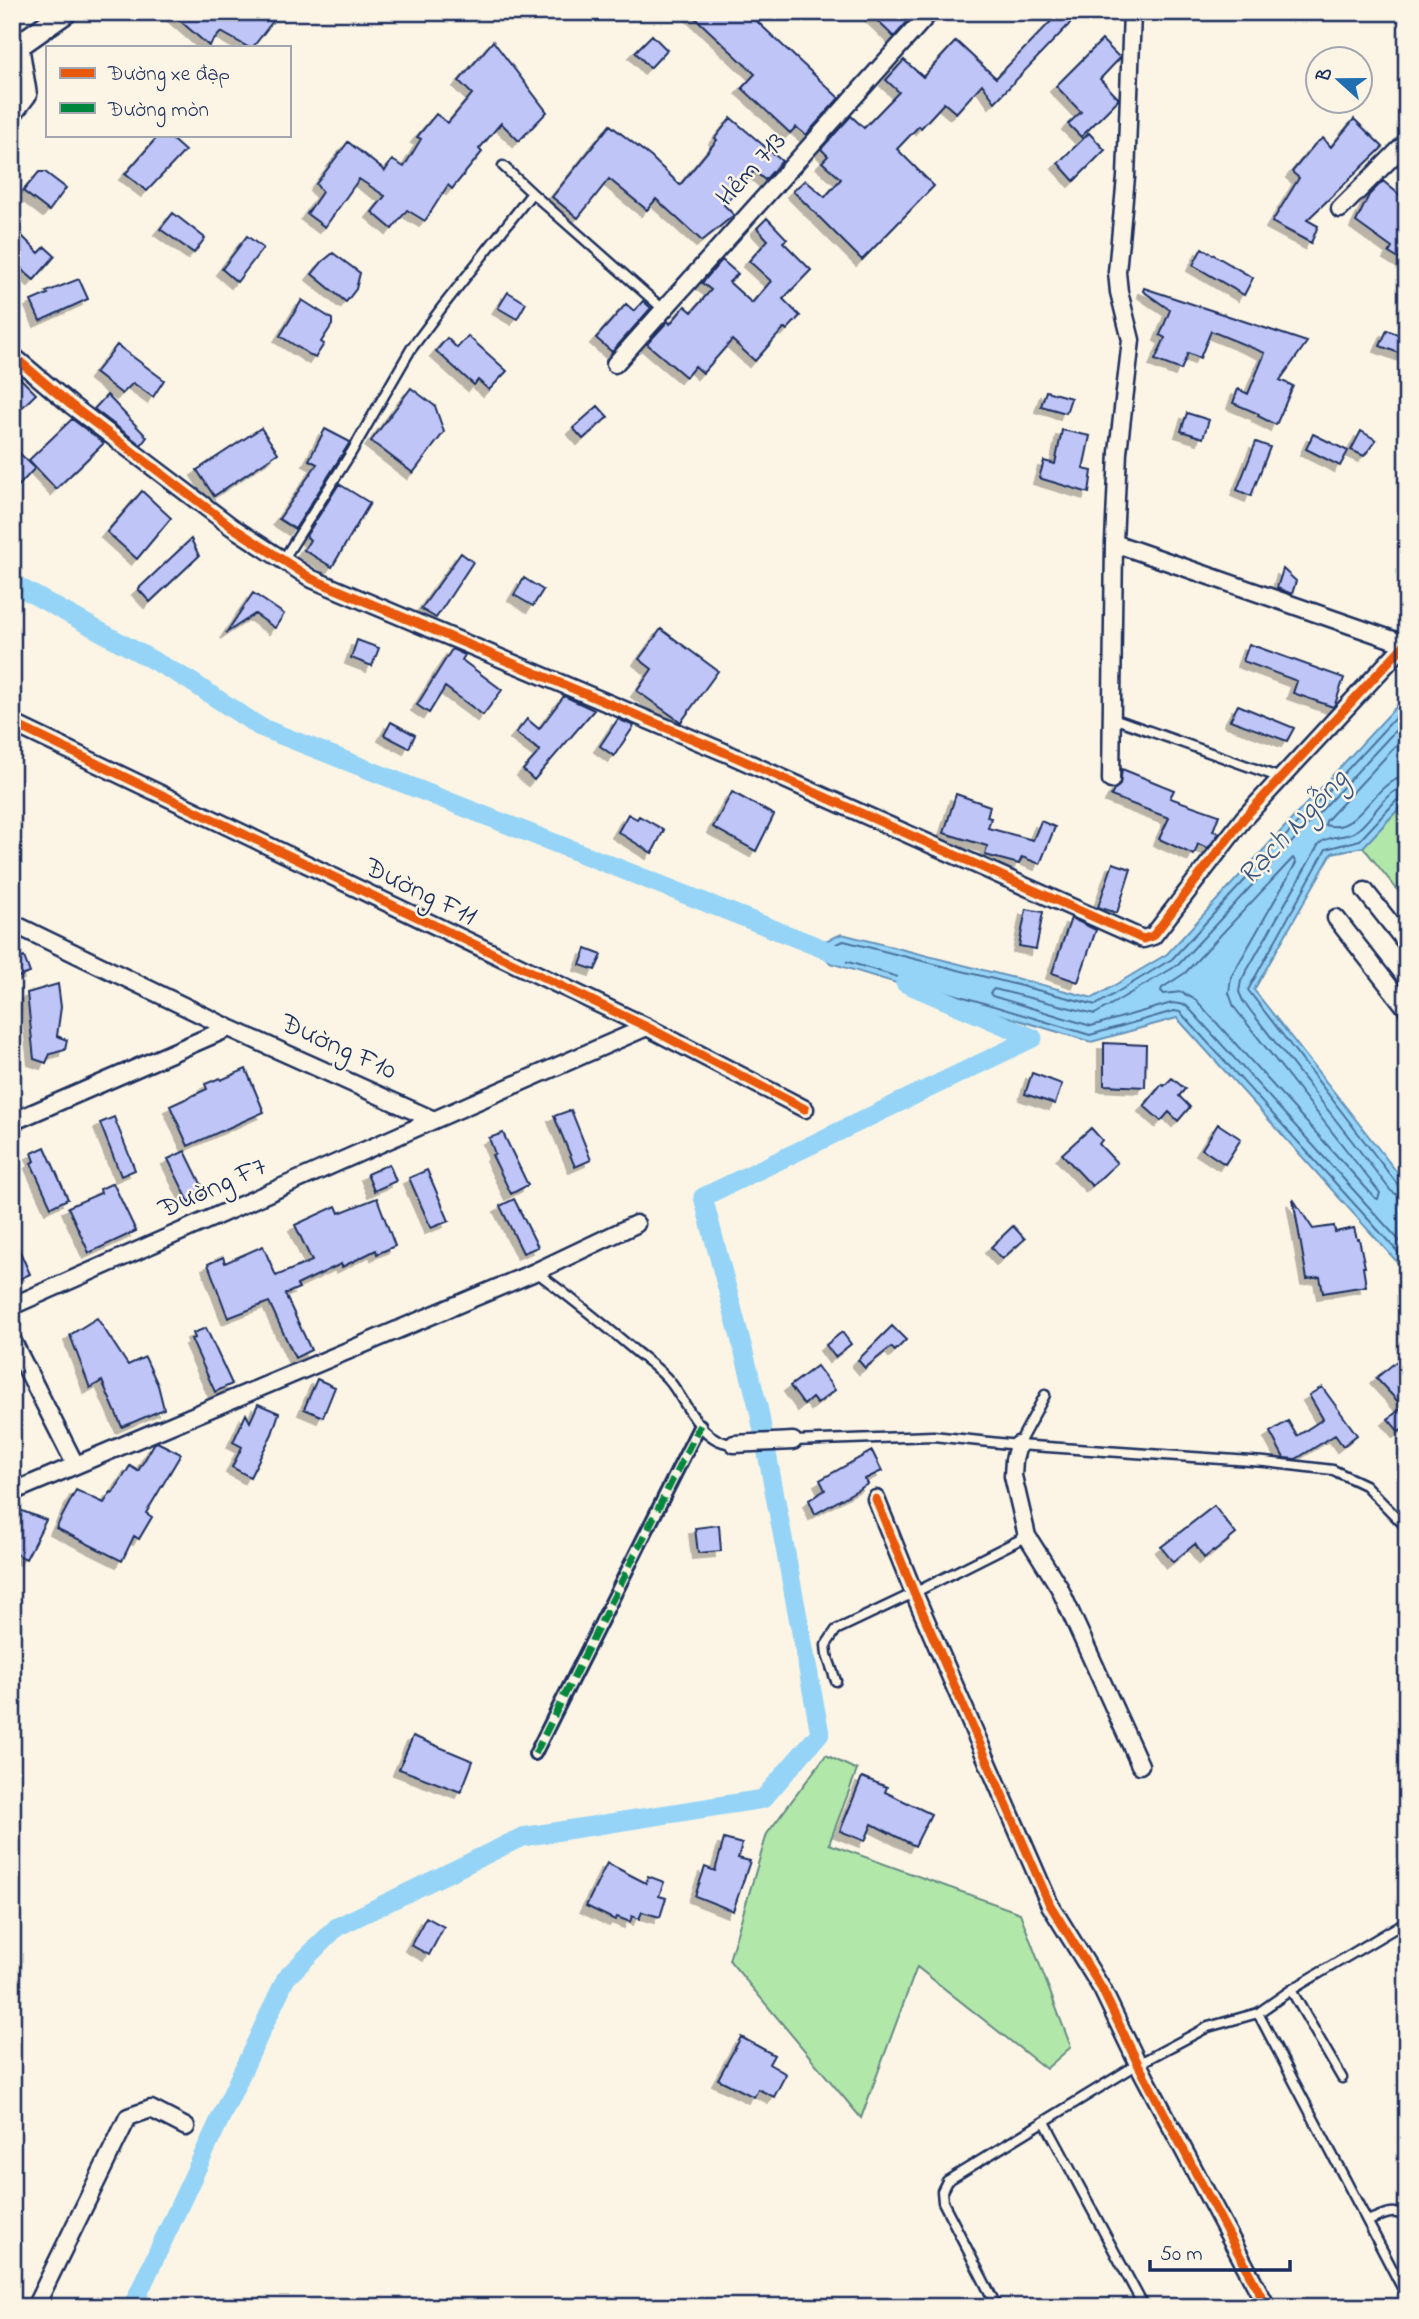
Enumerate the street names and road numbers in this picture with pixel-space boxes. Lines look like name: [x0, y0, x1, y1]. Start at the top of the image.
street label: Hẻm 713: [707, 123, 797, 217]
street label: Đường F11: [356, 848, 483, 938]
street label: Đường F10: [272, 1004, 403, 1092]
street label: Đường F7: [152, 1147, 274, 1231]

